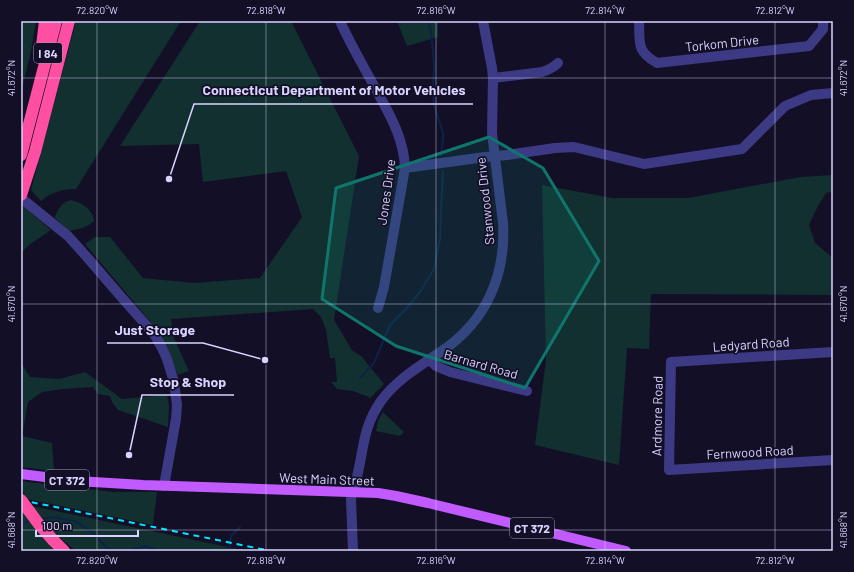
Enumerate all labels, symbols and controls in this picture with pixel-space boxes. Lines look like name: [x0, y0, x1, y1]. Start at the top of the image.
text: 72.820°W: [76, 4, 118, 16]
text: 72.818°W: [246, 4, 286, 16]
text: 72.816°W: [416, 4, 456, 16]
text: 72.814°W: [585, 4, 625, 16]
text: 72.812°W: [755, 4, 795, 16]
street label: Torkom Drive: [684, 31, 760, 55]
road number: I 84: [34, 43, 62, 63]
text: 41.672°N: [5, 60, 17, 96]
text: 41.672°N: [837, 60, 849, 96]
callout: Connecticut Department of Motor Vehicles: [194, 78, 473, 104]
text: Connecticut Department of Motor Vehicles: [202, 81, 466, 98]
street label: Stanwood Drive: [472, 156, 498, 246]
street label: Jones Drive: [373, 158, 399, 226]
text: 41.670°N: [5, 286, 17, 322]
text: 41.670°N: [837, 286, 849, 322]
callout: Just Storage: [107, 317, 203, 343]
text: Just Storage: [115, 321, 196, 338]
street label: Ledyard Road: [712, 333, 790, 355]
street label: Barnard Road: [442, 346, 520, 382]
callout: Stop & Shop: [142, 369, 234, 395]
text: Stop & Shop: [150, 373, 226, 390]
street label: Ardmore Road: [648, 376, 666, 456]
street label: Fernwood Road: [706, 442, 794, 462]
street label: West Main Street: [279, 469, 375, 489]
road number: CT 372: [45, 470, 89, 490]
text: 41.668°N: [5, 512, 17, 548]
scale bar: [36, 512, 138, 538]
text: 41.668°N: [837, 512, 849, 548]
text: 100 m: [42, 518, 72, 532]
road number: CT 372: [510, 518, 554, 538]
text: 72.820°W: [76, 554, 118, 566]
text: 72.818°W: [246, 554, 286, 566]
text: 72.816°W: [416, 554, 456, 566]
text: 72.814°W: [585, 554, 625, 566]
text: 72.812°W: [755, 554, 795, 566]

